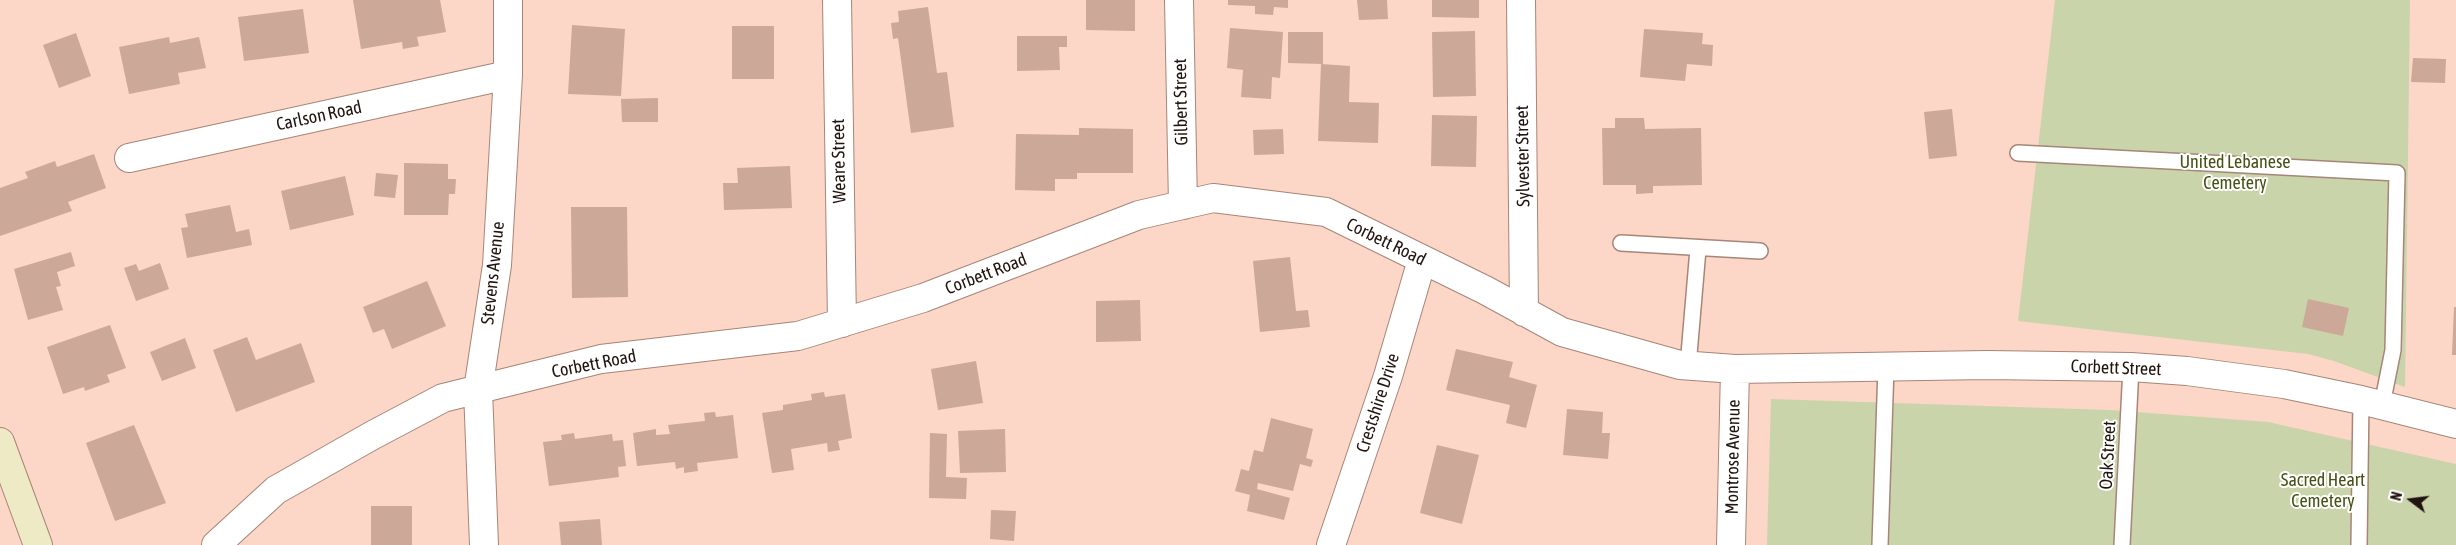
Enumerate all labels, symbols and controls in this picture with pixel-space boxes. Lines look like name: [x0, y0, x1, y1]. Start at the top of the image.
street label: Gilbert Street: [1169, 58, 1193, 146]
street label: Carlson Road: [274, 96, 364, 136]
street label: Sylvester Street: [1511, 105, 1535, 207]
street label: Weare Street: [827, 119, 851, 203]
park label: United Lebanese Cemetery: [2179, 151, 2291, 193]
street label: Corbett Road: [1343, 213, 1429, 271]
street label: Stevens Avenue: [477, 220, 509, 326]
street label: Corbett Road: [942, 249, 1030, 299]
street label: Corbett Road: [550, 345, 638, 383]
street label: Crestshire Drive: [1352, 351, 1404, 455]
street label: Corbett Street: [2070, 356, 2162, 380]
street label: Montrose Avenue: [1721, 399, 1745, 515]
street label: Oak Street: [2095, 420, 2121, 490]
park label: Sacred Heart Cemetery: [2281, 469, 2365, 512]
north arrow: [2386, 475, 2436, 525]
text: N: [2388, 490, 2405, 502]

